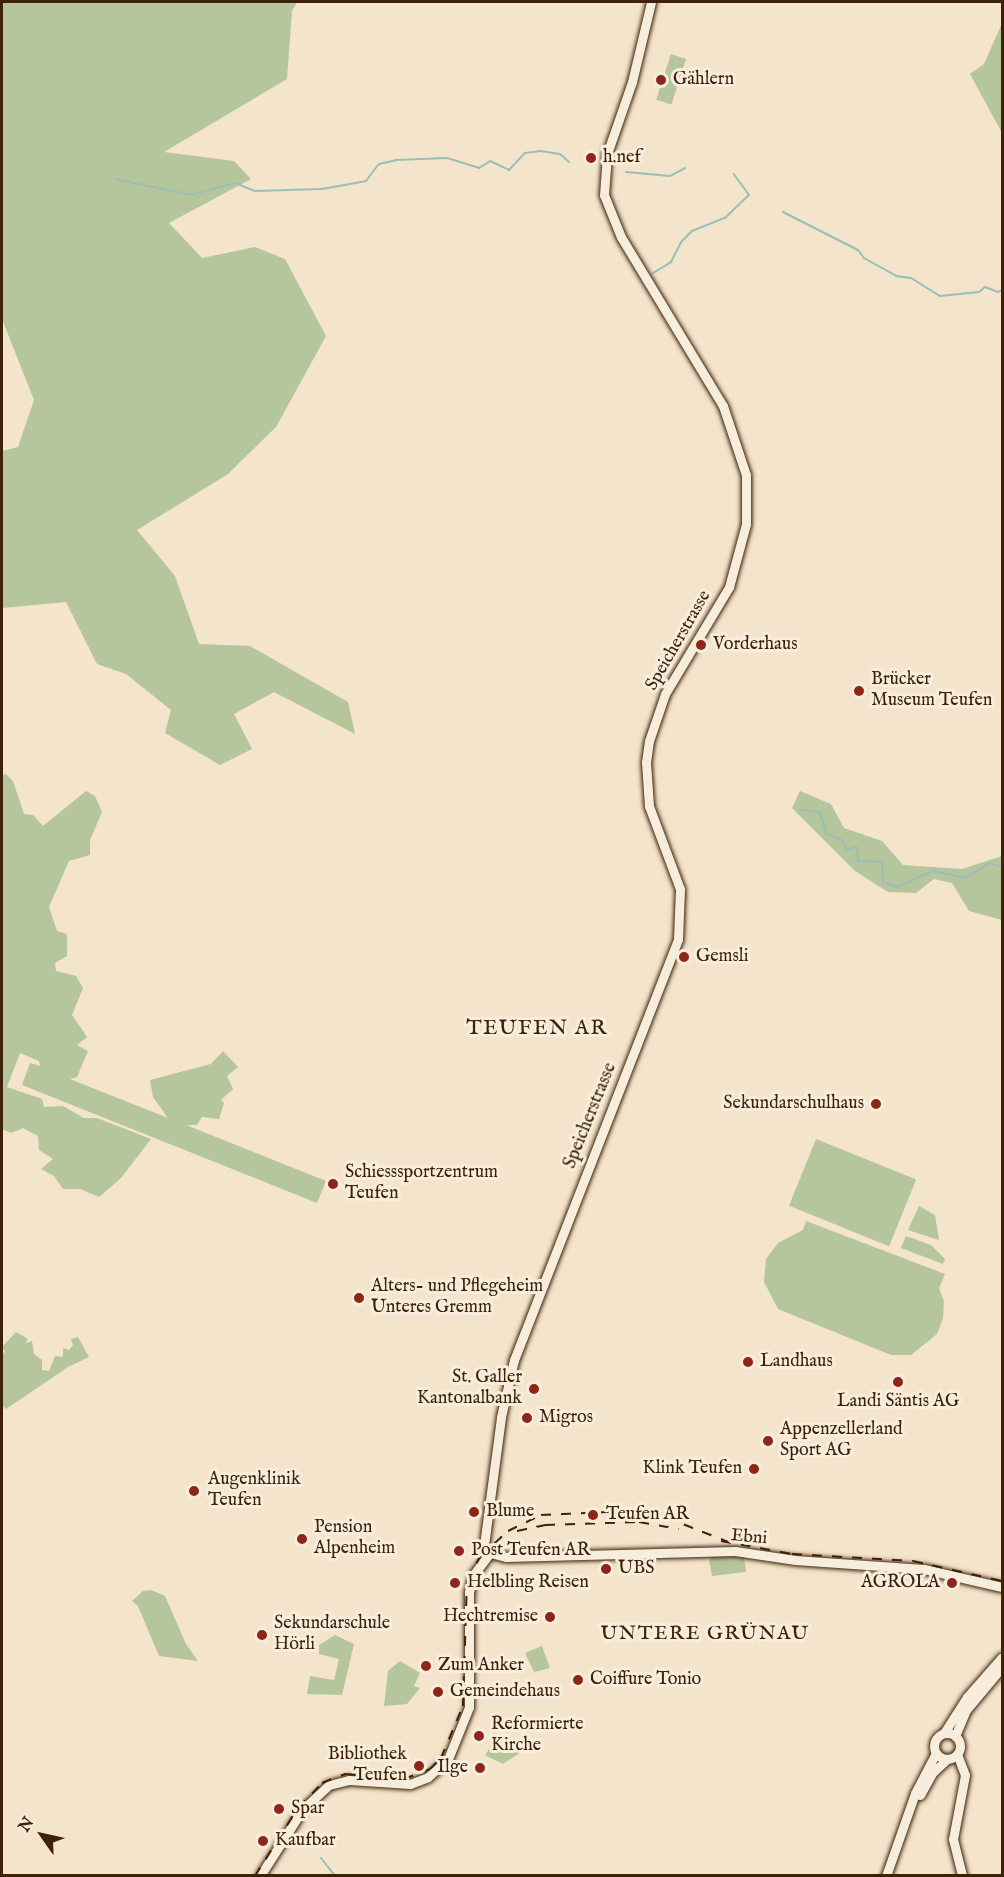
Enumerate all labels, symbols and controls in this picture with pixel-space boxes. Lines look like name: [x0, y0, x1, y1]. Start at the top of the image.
place label: Gählern: [673, 69, 734, 91]
marker: Gählern: [654, 73, 668, 87]
place label: h.nef: [603, 147, 641, 169]
marker: h.nef: [584, 151, 598, 165]
street label: Speicherstrasse: [642, 587, 716, 695]
place label: Vorderhaus: [713, 634, 798, 656]
marker: Vorderhaus: [694, 638, 708, 652]
place label: Brücker Museum Teufen: [871, 670, 992, 712]
marker: Brücker Museum Teufen: [852, 684, 866, 698]
place label: Gemsli: [696, 946, 749, 968]
marker: Gemsli: [677, 950, 691, 964]
district label: TEUFEN AR: [466, 1016, 608, 1042]
street label: Speicherstrasse: [560, 1060, 622, 1172]
place label: Sekundarschulhaus: [723, 1093, 864, 1115]
marker: Sekundarschulhaus: [869, 1097, 883, 1111]
place label: Schiesssportzentrum Teufen: [345, 1163, 498, 1206]
marker: Schiesssportzentrum Teufen: [326, 1177, 340, 1191]
place label: Alters- und Pflegeheim Unteres Gremm: [371, 1277, 543, 1320]
marker: Alters- und Pflegeheim Unteres Gremm: [352, 1291, 366, 1305]
place label: Landhaus: [760, 1351, 833, 1373]
marker: Landhaus: [741, 1355, 755, 1369]
place label: St. Galler Kantonalbank: [417, 1368, 522, 1410]
marker: Landi Säntis AG: [891, 1375, 905, 1389]
marker: St. Galler Kantonalbank: [527, 1382, 541, 1396]
place label: Landi Säntis AG: [837, 1391, 959, 1413]
place label: Migros: [539, 1407, 593, 1429]
marker: Migros: [520, 1411, 534, 1425]
place label: Appenzellerland Sport AG: [780, 1420, 903, 1462]
marker: Appenzellerland Sport AG: [761, 1434, 775, 1448]
place label: Klink Teufen: [643, 1458, 742, 1480]
marker: Klink Teufen: [747, 1462, 761, 1476]
place label: Augenklinik Teufen: [208, 1470, 301, 1512]
marker: Augenklinik Teufen: [185, 1482, 203, 1500]
place label: Blume: [486, 1501, 534, 1523]
place label: Teufen AR: [606, 1504, 689, 1526]
marker: Blume: [467, 1505, 481, 1519]
marker: Teufen AR: [584, 1506, 602, 1524]
place label: Pension Alpenheim: [314, 1518, 395, 1561]
street label: Ebni: [730, 1526, 768, 1550]
marker: Pension Alpenheim: [295, 1532, 309, 1546]
place label: Post Teufen AR: [471, 1540, 590, 1562]
marker: Post Teufen AR: [452, 1544, 466, 1558]
place label: UBS: [618, 1558, 654, 1580]
marker: UBS: [599, 1562, 613, 1576]
place label: Helbling Reisen: [467, 1572, 589, 1594]
place label: AGROLA: [861, 1572, 940, 1594]
marker: Helbling Reisen: [448, 1576, 462, 1590]
marker: AGROLA: [945, 1576, 959, 1590]
place label: Hechtremise: [443, 1606, 538, 1628]
marker: Hechtremise: [543, 1610, 557, 1624]
place label: Sekundarschule Hörli: [274, 1614, 390, 1656]
district label: UNTERE GRÜNAU: [600, 1621, 810, 1645]
marker: Sekundarschule Hörli: [255, 1628, 269, 1642]
place label: Zum Anker: [438, 1655, 524, 1677]
marker: Zum Anker: [419, 1659, 433, 1673]
place label: Coiffure Tonio: [590, 1669, 701, 1691]
marker: Coiffure Tonio: [571, 1673, 585, 1687]
place label: Gemeindehaus: [450, 1681, 560, 1703]
marker: Gemeindehaus: [431, 1685, 445, 1699]
place label: Reformierte Kirche: [491, 1715, 584, 1758]
marker: Reformierte Kirche: [472, 1729, 486, 1743]
place label: Bibliothek Teufen: [328, 1745, 407, 1788]
place label: Ilge: [437, 1757, 468, 1779]
marker: Bibliothek Teufen: [412, 1759, 426, 1773]
marker: Ilge: [473, 1761, 487, 1775]
place label: Spar: [291, 1798, 324, 1820]
marker: Spar: [272, 1802, 286, 1816]
north arrow: [12, 1805, 72, 1865]
text: N: [15, 1814, 39, 1836]
place label: Kaufbar: [275, 1830, 336, 1852]
marker: Kaufbar: [256, 1834, 270, 1848]

